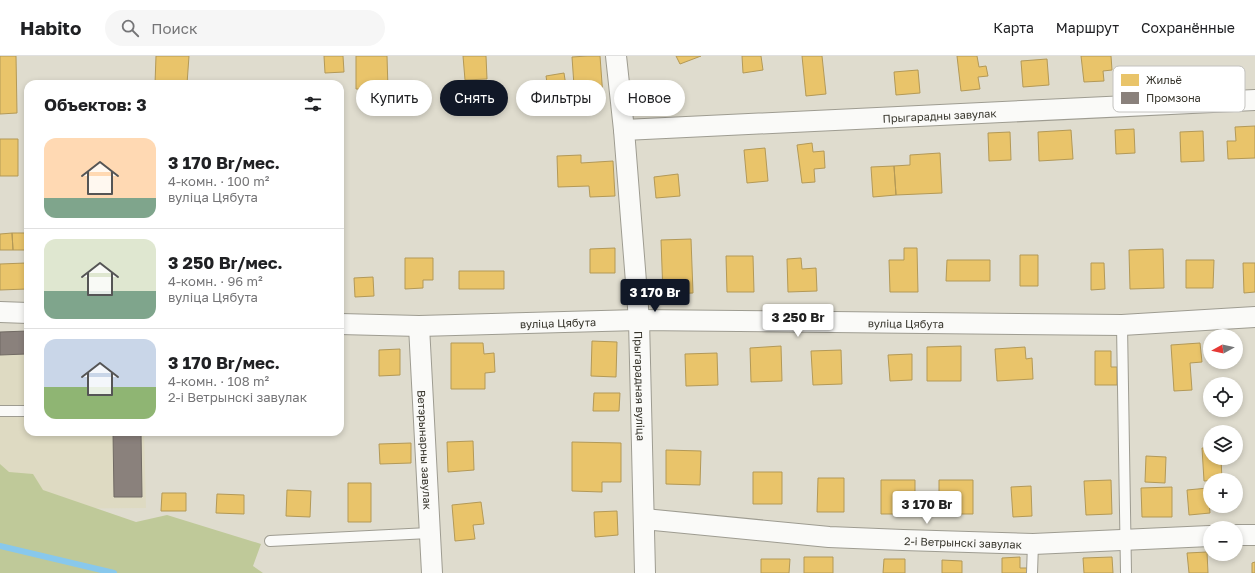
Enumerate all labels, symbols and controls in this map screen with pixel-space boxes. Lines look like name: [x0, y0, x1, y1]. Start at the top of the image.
search box: [105, 10, 385, 46]
text: Habito: [20, 16, 81, 39]
icon: search: [119, 17, 141, 39]
text: Поиск: [151, 19, 198, 37]
text: Карта: [993, 19, 1034, 36]
text: Маршрут: [1056, 19, 1119, 36]
text: Сохранённые: [1141, 19, 1235, 36]
legend: [1113, 66, 1245, 112]
text: Жильё: [1146, 73, 1182, 86]
chip: Купить: [356, 80, 432, 116]
chip: Снять: [440, 80, 508, 116]
chip: Фильтры: [516, 80, 606, 116]
chip: Новое: [614, 80, 685, 116]
text: Промзона: [1146, 91, 1201, 104]
icon: filters: [302, 93, 324, 115]
text: Объектов: 3: [44, 94, 147, 115]
street label: Прыгарадны завулак: [882, 106, 998, 124]
text: 3 170 Br/мес.: [168, 152, 280, 173]
icon: home: [76, 154, 124, 202]
text: 4-комн. · 100 m²: [168, 173, 269, 189]
text: вуліца Цябута: [168, 189, 258, 205]
text: 3 250 Br/мес.: [168, 252, 283, 273]
icon: home: [76, 255, 124, 303]
text: 4-комн. · 96 m²: [168, 273, 263, 289]
pin: 3 170 Br: [614, 279, 696, 313]
text: 3 170 Br: [630, 284, 680, 300]
text: вуліца Цябута: [168, 289, 258, 305]
pin: 3 250 Br: [757, 304, 839, 338]
text: 3 250 Br: [772, 309, 824, 325]
street label: вуліца Цябута: [520, 315, 596, 330]
street label: вуліца Цябута: [868, 316, 944, 330]
north arrow: [1203, 329, 1243, 369]
map controls: [1203, 329, 1243, 561]
street label: Прыгарадная вуліца: [633, 331, 648, 441]
text: 3 170 Br/мес.: [168, 352, 280, 373]
icon: home: [76, 355, 124, 403]
text: 4-комн. · 108 m²: [168, 373, 269, 389]
button: locate: [1203, 377, 1243, 417]
text: 2-і Ветрынскі завулак: [168, 389, 307, 405]
street label: Ветэрынарны завулак: [416, 390, 435, 511]
button: layers: [1203, 425, 1243, 465]
button: +: [1203, 473, 1243, 513]
pin: 3 170 Br: [886, 491, 968, 525]
text: 3 170 Br: [902, 496, 952, 512]
button: −: [1203, 521, 1243, 561]
street label: 2-і Ветрынскі завулак: [904, 534, 1023, 550]

